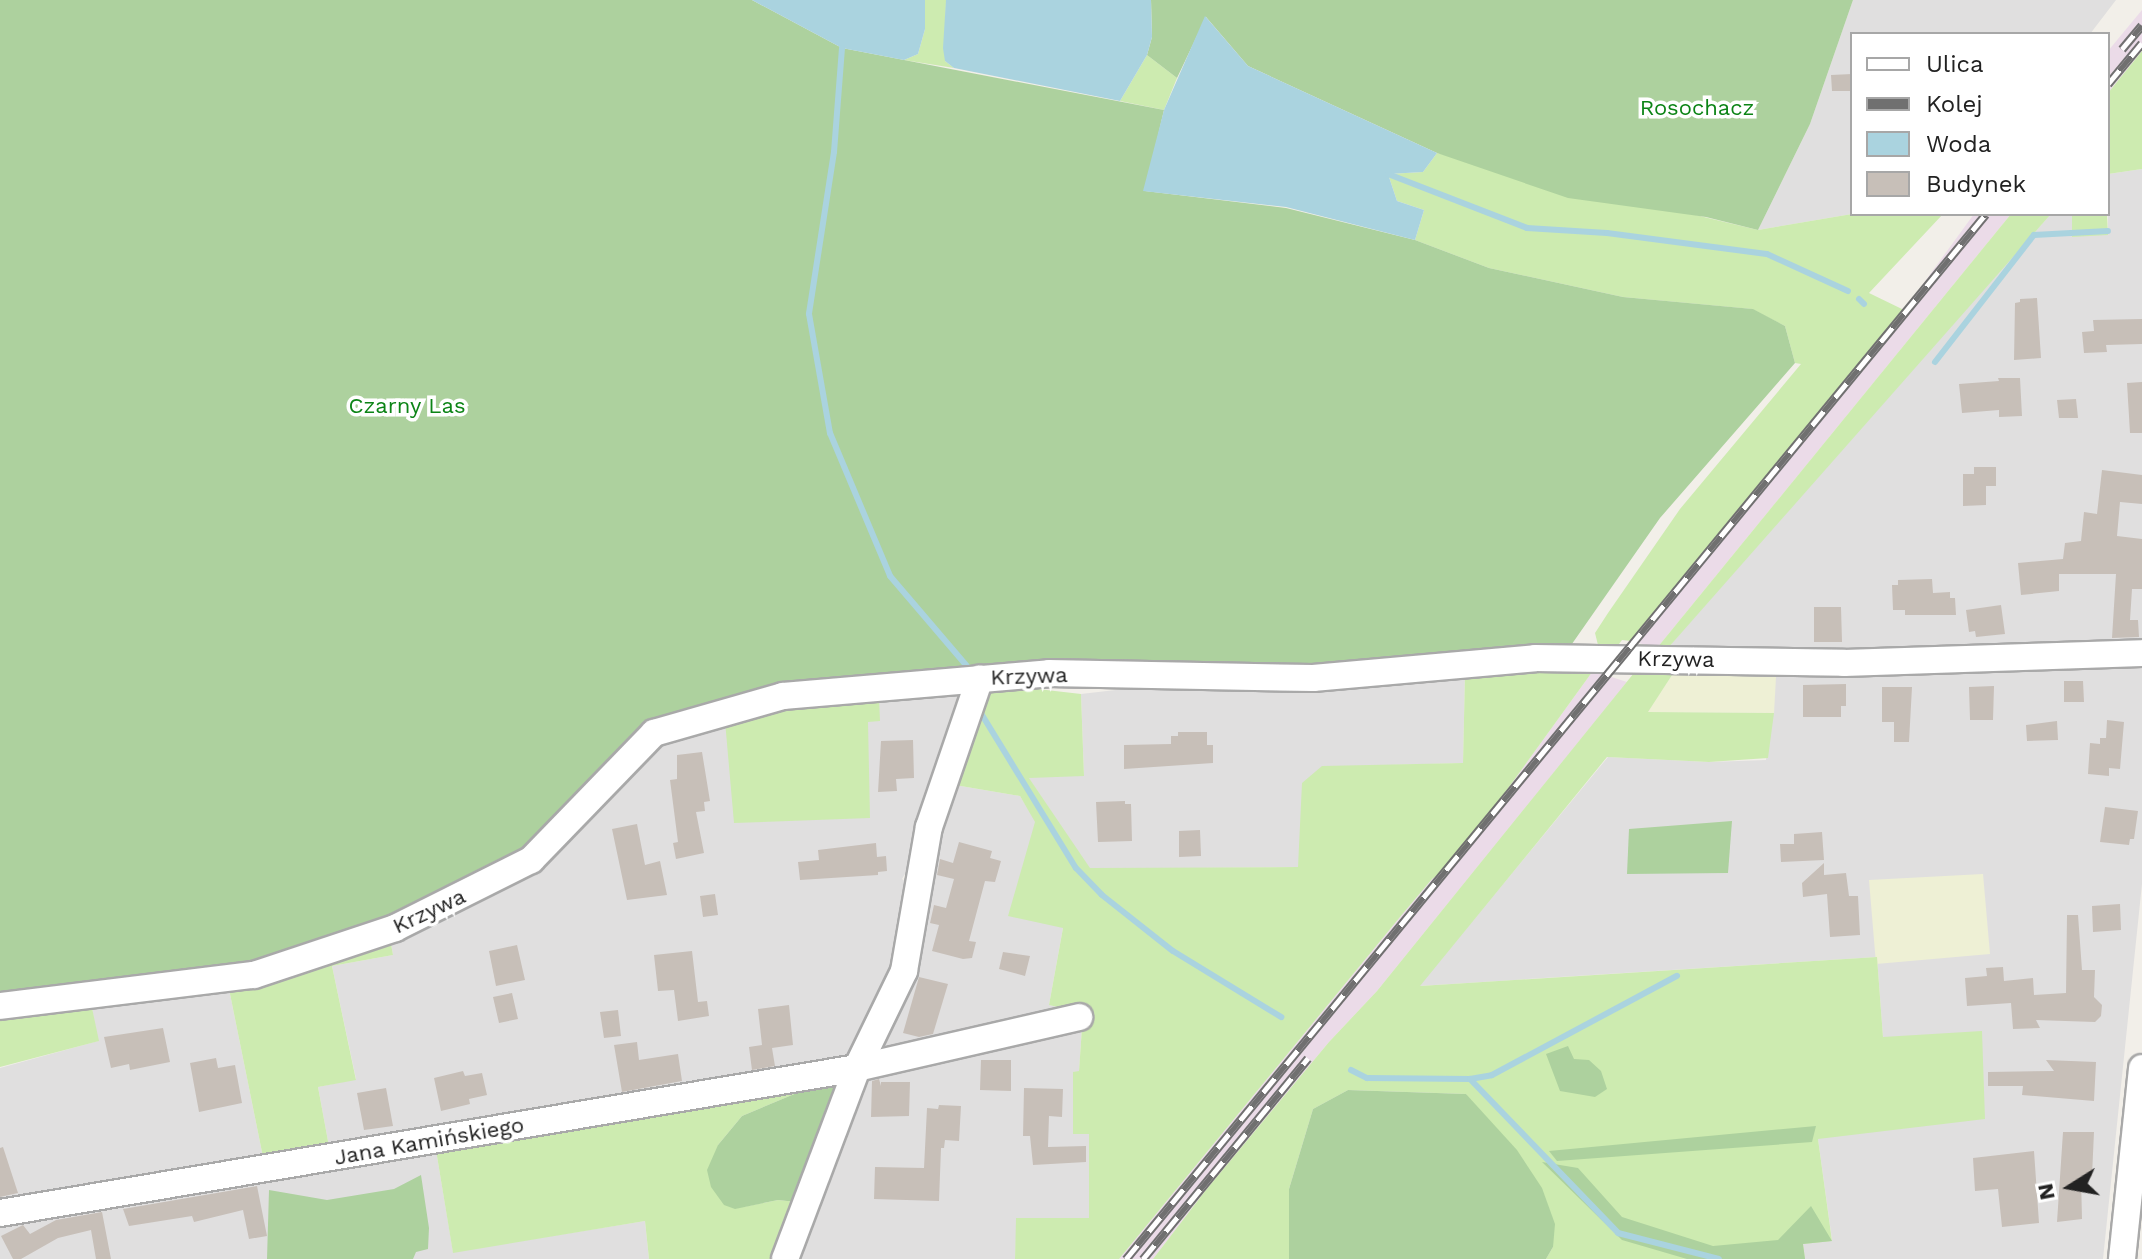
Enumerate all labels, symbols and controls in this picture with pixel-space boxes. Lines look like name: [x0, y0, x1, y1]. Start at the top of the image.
legend: [1850, 32, 2110, 216]
text: Ulica: [1926, 50, 1984, 78]
text: Kolej: [1926, 90, 1983, 118]
park label: Rosochacz: [1640, 95, 1754, 121]
text: Woda: [1926, 130, 1991, 158]
text: Budynek: [1926, 170, 2026, 198]
park label: Czarny Las: [348, 393, 466, 419]
street label: Krzywa: [1637, 645, 1715, 673]
street label: Krzywa: [990, 661, 1068, 691]
street label: Krzywa: [388, 883, 470, 939]
street label: Jana Kamińskiego: [332, 1111, 526, 1171]
north arrow: [2030, 1147, 2110, 1227]
text: N: [2032, 1181, 2060, 1202]

